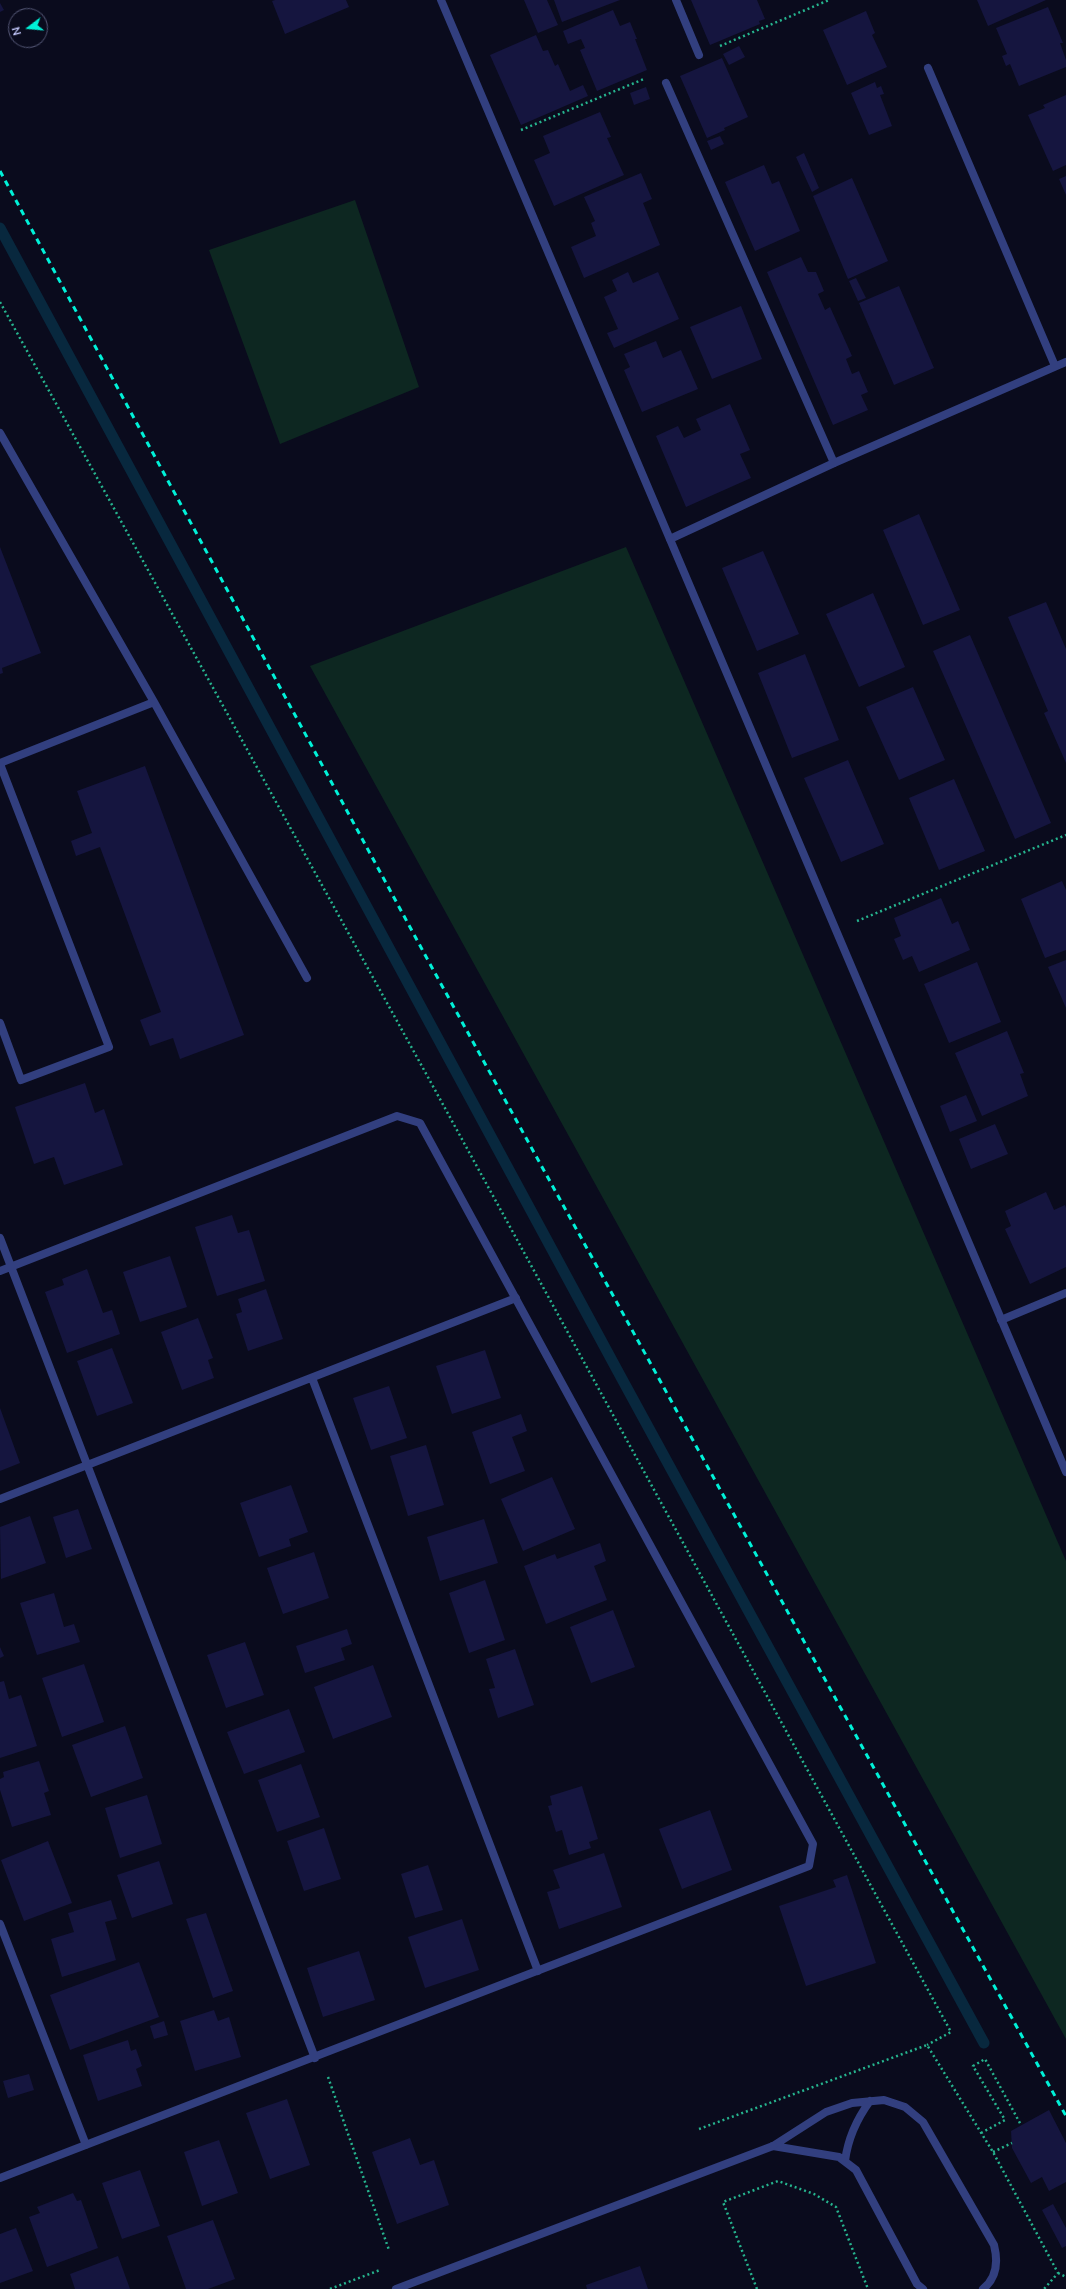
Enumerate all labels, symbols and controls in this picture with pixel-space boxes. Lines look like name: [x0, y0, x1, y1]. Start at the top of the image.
north arrow: [8, 8, 48, 48]
text: N: [9, 25, 25, 37]

